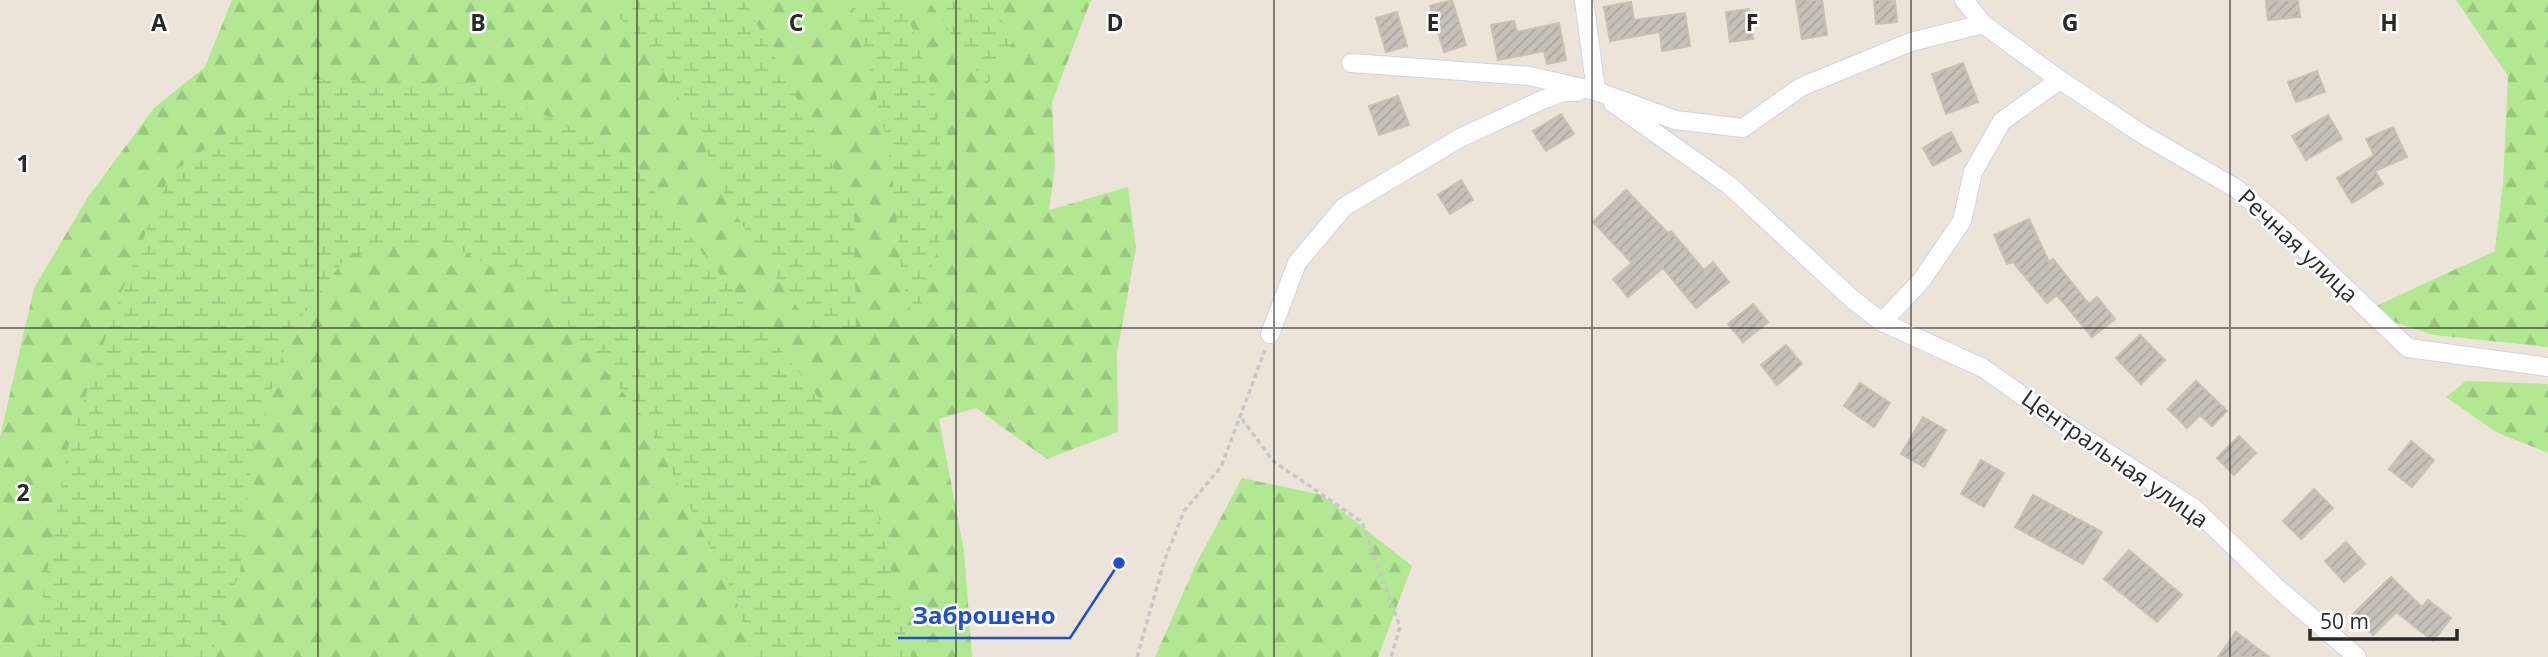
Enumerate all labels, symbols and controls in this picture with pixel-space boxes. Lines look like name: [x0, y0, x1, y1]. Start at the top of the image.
text: A: [151, 6, 167, 38]
text: B: [470, 6, 486, 38]
text: C: [789, 6, 803, 38]
text: D: [1106, 6, 1124, 38]
text: E: [1427, 6, 1439, 38]
text: F: [1746, 6, 1758, 38]
text: G: [2062, 6, 2078, 38]
text: H: [2380, 6, 2398, 38]
text: 1: [16, 147, 30, 179]
street label: Речная улица: [2232, 181, 2366, 309]
street label: Центральная улица: [2016, 382, 2215, 535]
text: 2: [16, 476, 30, 508]
callout: Заброшено: [898, 593, 1070, 638]
text: Заброшено: [912, 598, 1056, 631]
scale bar: [2310, 598, 2457, 642]
text: 50 m: [2320, 607, 2369, 635]

